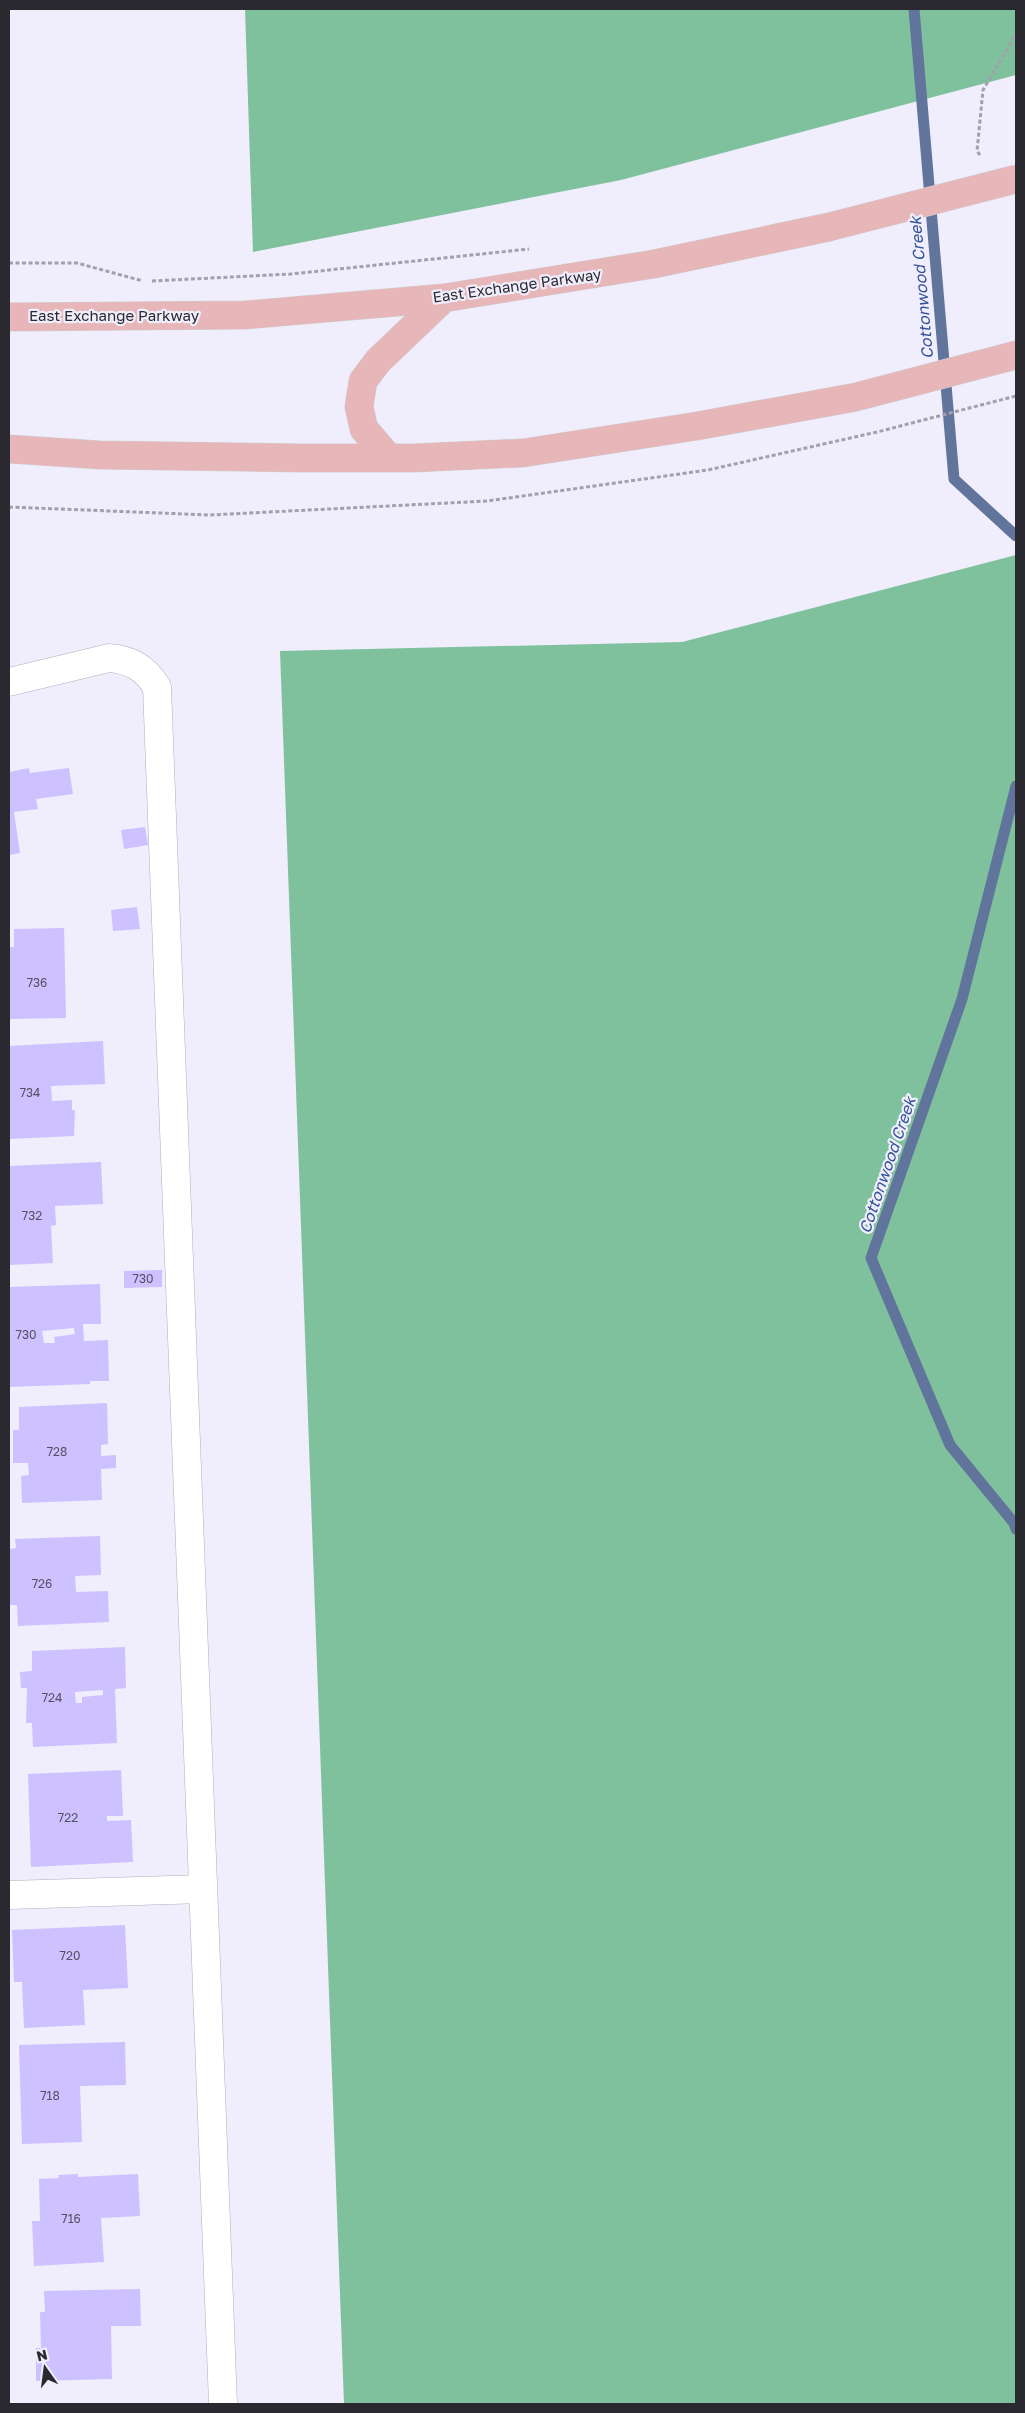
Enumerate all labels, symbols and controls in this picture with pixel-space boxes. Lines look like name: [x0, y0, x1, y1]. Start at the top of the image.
water label: Cottonwood Creek: [905, 214, 937, 360]
street label: East Exchange Parkway: [431, 264, 603, 306]
street label: East Exchange Parkway: [29, 306, 200, 324]
house number: 736: [27, 975, 47, 990]
house number: 734: [20, 1085, 40, 1100]
water label: Cottonwood Creek: [854, 1092, 920, 1236]
house number: 732: [22, 1208, 42, 1223]
house number: 730: [133, 1271, 153, 1286]
house number: 730: [16, 1327, 36, 1342]
house number: 728: [47, 1444, 67, 1459]
house number: 726: [32, 1576, 52, 1591]
house number: 724: [42, 1690, 62, 1705]
house number: 722: [58, 1810, 78, 1825]
house number: 720: [60, 1948, 80, 1963]
house number: 718: [40, 2088, 60, 2103]
house number: 716: [61, 2211, 81, 2226]
north arrow: [20, 2343, 70, 2393]
text: N: [35, 2345, 49, 2364]

